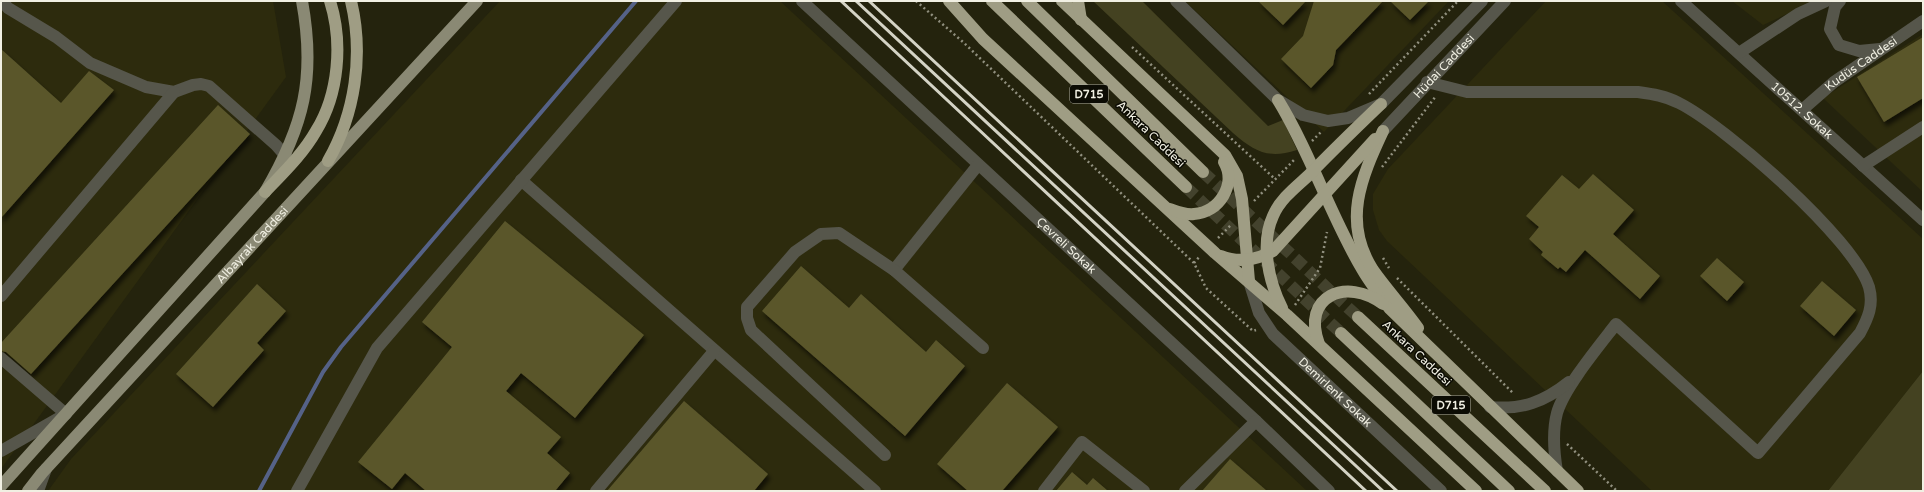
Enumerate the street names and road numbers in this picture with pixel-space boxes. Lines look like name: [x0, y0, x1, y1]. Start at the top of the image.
street label: Hüdai Caddesi: [1411, 31, 1477, 101]
street label: Kudüs Caddesi: [1822, 34, 1900, 94]
street label: 10512. Sokak: [1768, 79, 1836, 142]
road number: D715: [1070, 85, 1108, 103]
street label: Ankara Caddesi: [1114, 98, 1188, 170]
street label: Albayrak Caddesi: [213, 204, 291, 286]
street label: Çevreli Sokak: [1034, 215, 1099, 277]
street label: Ankara Caddesi: [1379, 317, 1455, 389]
street label: Demirlenk Sokak: [1296, 355, 1375, 430]
road number: D715: [1432, 396, 1470, 414]

